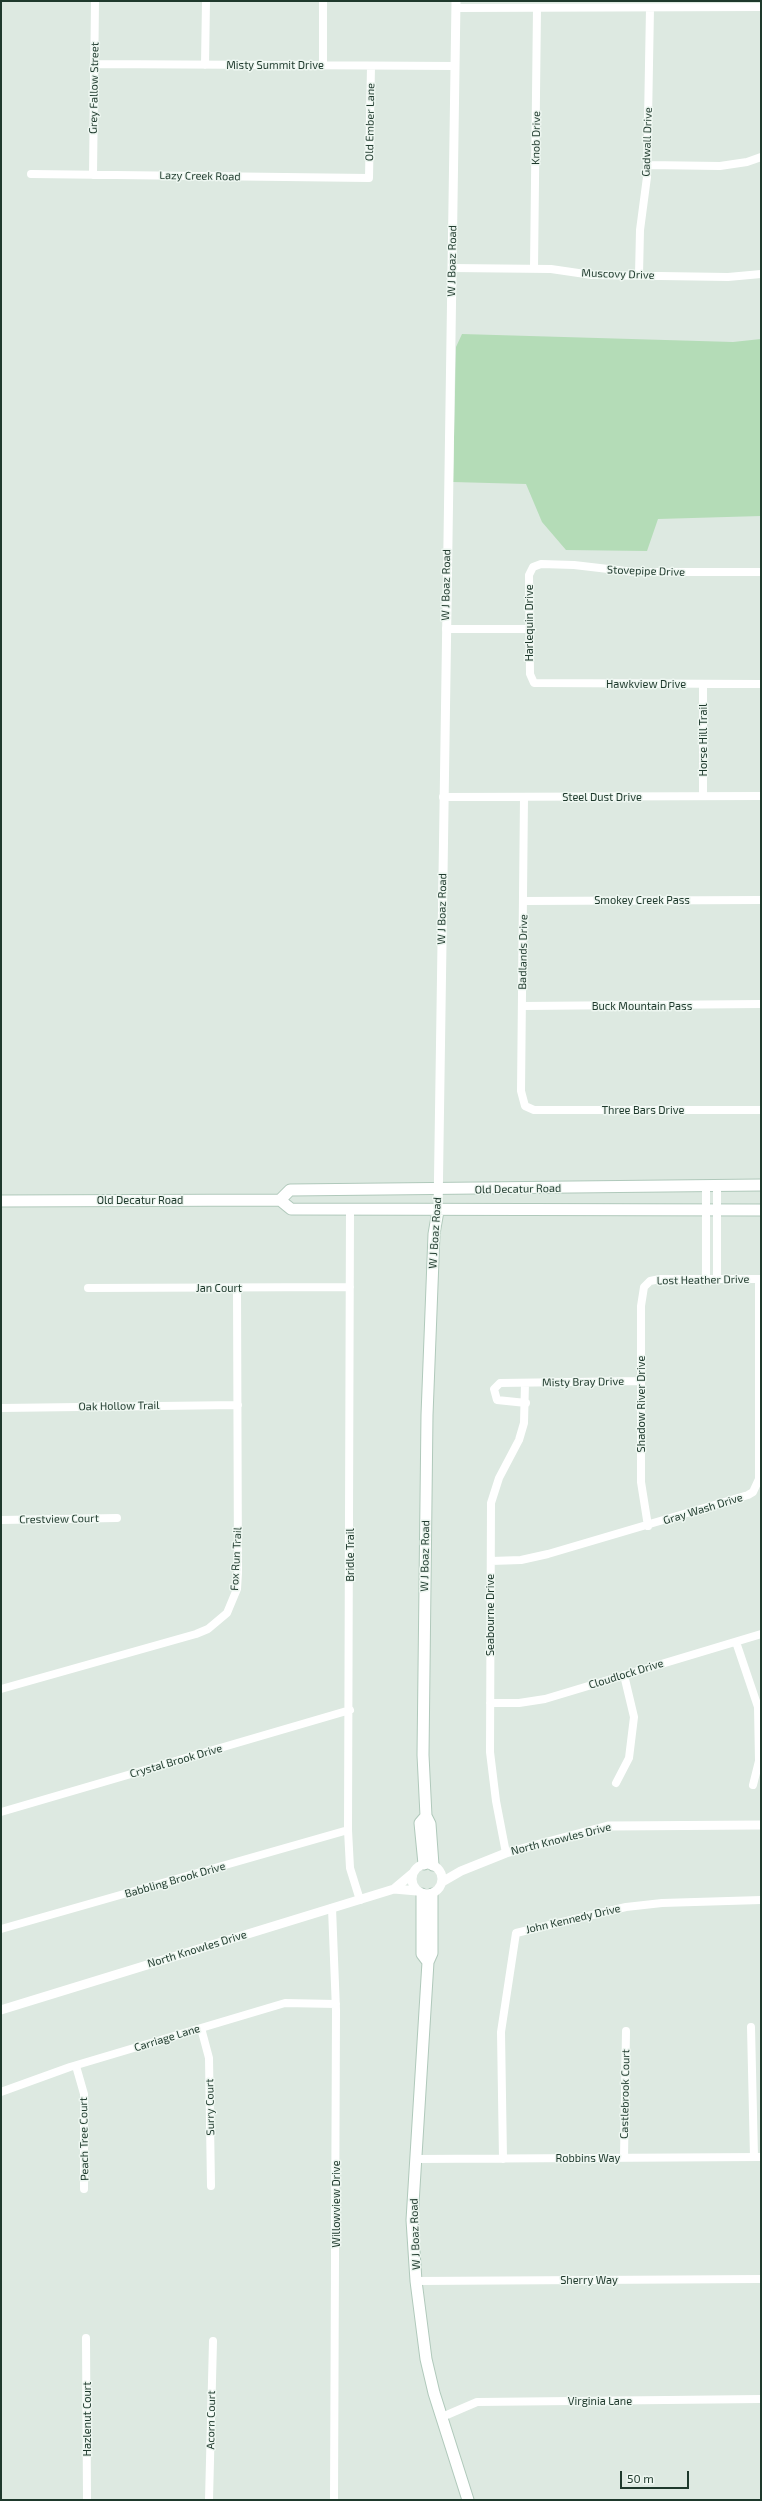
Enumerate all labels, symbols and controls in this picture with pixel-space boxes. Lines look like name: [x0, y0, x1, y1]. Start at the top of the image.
street label: Grey Fallow Street: [87, 42, 101, 134]
street label: Misty Summit Drive: [226, 58, 324, 72]
street label: Old Ember Lane: [363, 83, 377, 161]
street label: Gadwall Drive: [639, 107, 655, 177]
street label: Knob Drive: [529, 111, 543, 165]
street label: Lazy Creek Road: [159, 169, 241, 183]
street label: W J Boaz Road: [445, 225, 459, 297]
street label: Muscovy Drive: [581, 266, 655, 282]
street label: W J Boaz Road: [439, 549, 453, 621]
street label: Stovepipe Drive: [607, 563, 685, 579]
street label: Harlequin Drive: [522, 584, 536, 662]
street label: Hawkview Drive: [606, 677, 686, 691]
street label: Horse Hill Trail: [696, 704, 710, 776]
street label: Steel Dust Drive: [562, 790, 642, 804]
street label: W J Boaz Road: [435, 873, 449, 945]
street label: Smokey Creek Pass: [594, 893, 690, 907]
street label: Badlands Drive: [516, 914, 530, 990]
street label: Buck Mountain Pass: [592, 999, 692, 1013]
street label: Three Bars Drive: [602, 1103, 684, 1117]
street label: Old Decatur Road: [475, 1182, 561, 1196]
street label: Old Decatur Road: [97, 1193, 183, 1207]
street label: W J Boaz Road: [426, 1197, 444, 1269]
street label: Lost Heather Drive: [656, 1273, 750, 1287]
street label: Jan Court: [196, 1281, 242, 1295]
street label: Shadow River Drive: [634, 1356, 648, 1452]
street label: Misty Bray Drive: [542, 1375, 624, 1389]
street label: Oak Hollow Trail: [78, 1399, 160, 1413]
street label: Gray Wash Drive: [662, 1491, 744, 1527]
street label: Crestview Court: [19, 1512, 99, 1526]
street label: W J Boaz Road: [418, 1520, 432, 1592]
street label: Fox Run Trail: [228, 1527, 244, 1591]
street label: Bridle Trail: [343, 1528, 357, 1582]
street label: Seabourne Drive: [483, 1574, 497, 1656]
street label: Cloudlock Drive: [587, 1656, 665, 1692]
street label: Crystal Brook Drive: [128, 1741, 224, 1781]
street label: North Knowles Drive: [509, 1820, 613, 1858]
street label: Babbling Brook Drive: [123, 1859, 227, 1901]
street label: John Kennedy Drive: [524, 1902, 622, 1936]
street label: North Knowles Drive: [146, 1928, 248, 1970]
street label: Carriage Lane: [132, 2022, 202, 2054]
street label: Castlebrook Court: [618, 2049, 632, 2139]
street label: Surry Court: [203, 2078, 217, 2136]
street label: Peach Tree Court: [77, 2097, 91, 2181]
street label: Robbins Way: [556, 2151, 620, 2165]
street label: Willowview Drive: [329, 2160, 343, 2248]
street label: W J Boaz Road: [407, 2198, 423, 2270]
street label: Sherry Way: [560, 2273, 618, 2287]
street label: Hazlenut Court: [80, 2382, 94, 2456]
street label: Acorn Court: [204, 2390, 218, 2450]
street label: Virginia Lane: [568, 2394, 632, 2408]
scale bar: [622, 2463, 691, 2489]
text: 50 m: [627, 2471, 654, 2485]

